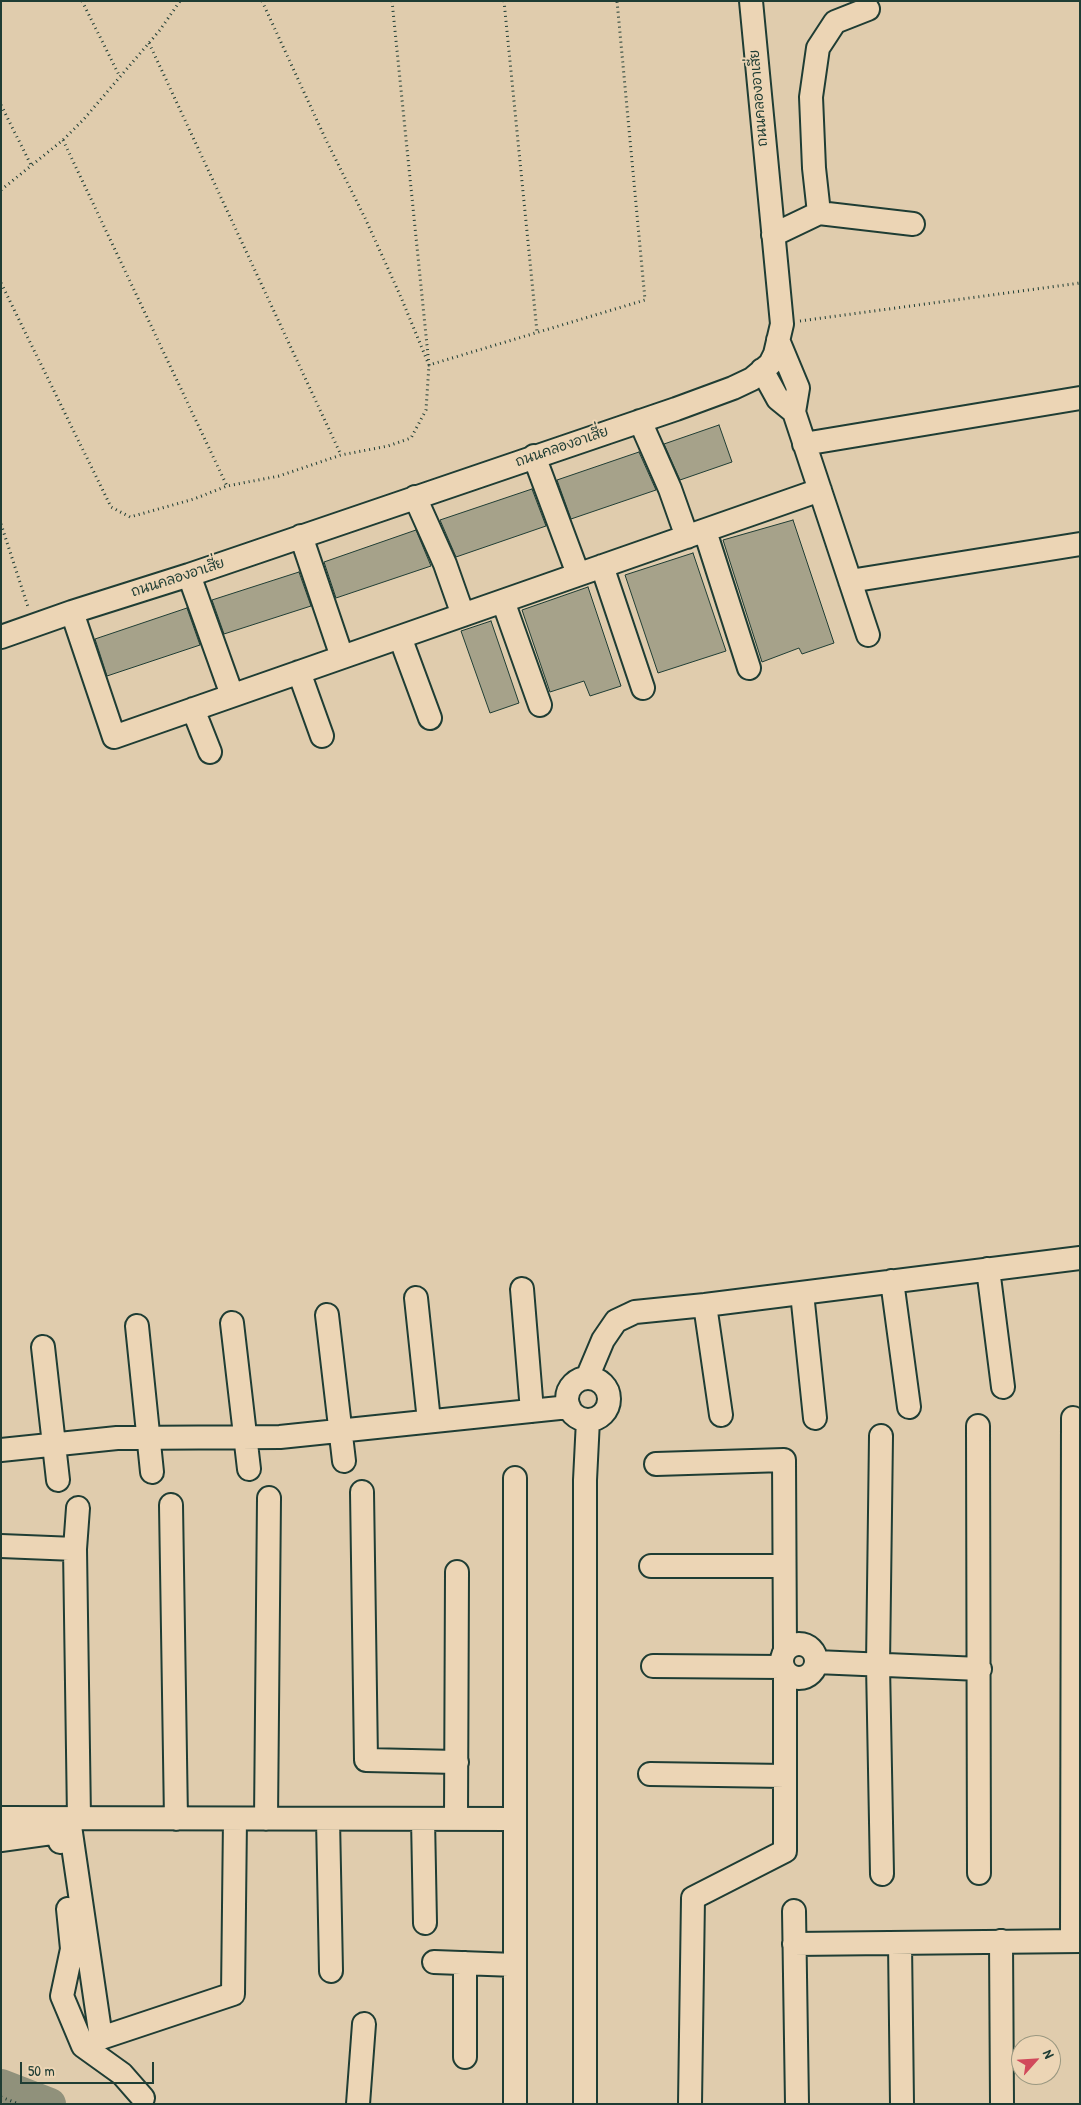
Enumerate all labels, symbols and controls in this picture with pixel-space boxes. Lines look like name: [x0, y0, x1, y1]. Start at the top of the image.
street label: ถนนคลองอาเสี่ย: [746, 49, 772, 147]
street label: ถนนคลองอาเสี่ย: [513, 423, 611, 471]
street label: ถนนคลองอาเสี่ย: [129, 555, 227, 601]
north arrow: [1011, 2035, 1061, 2085]
text: N: [1039, 2046, 1059, 2061]
scale bar: [22, 2052, 156, 2084]
text: 50 m: [28, 2060, 55, 2081]

